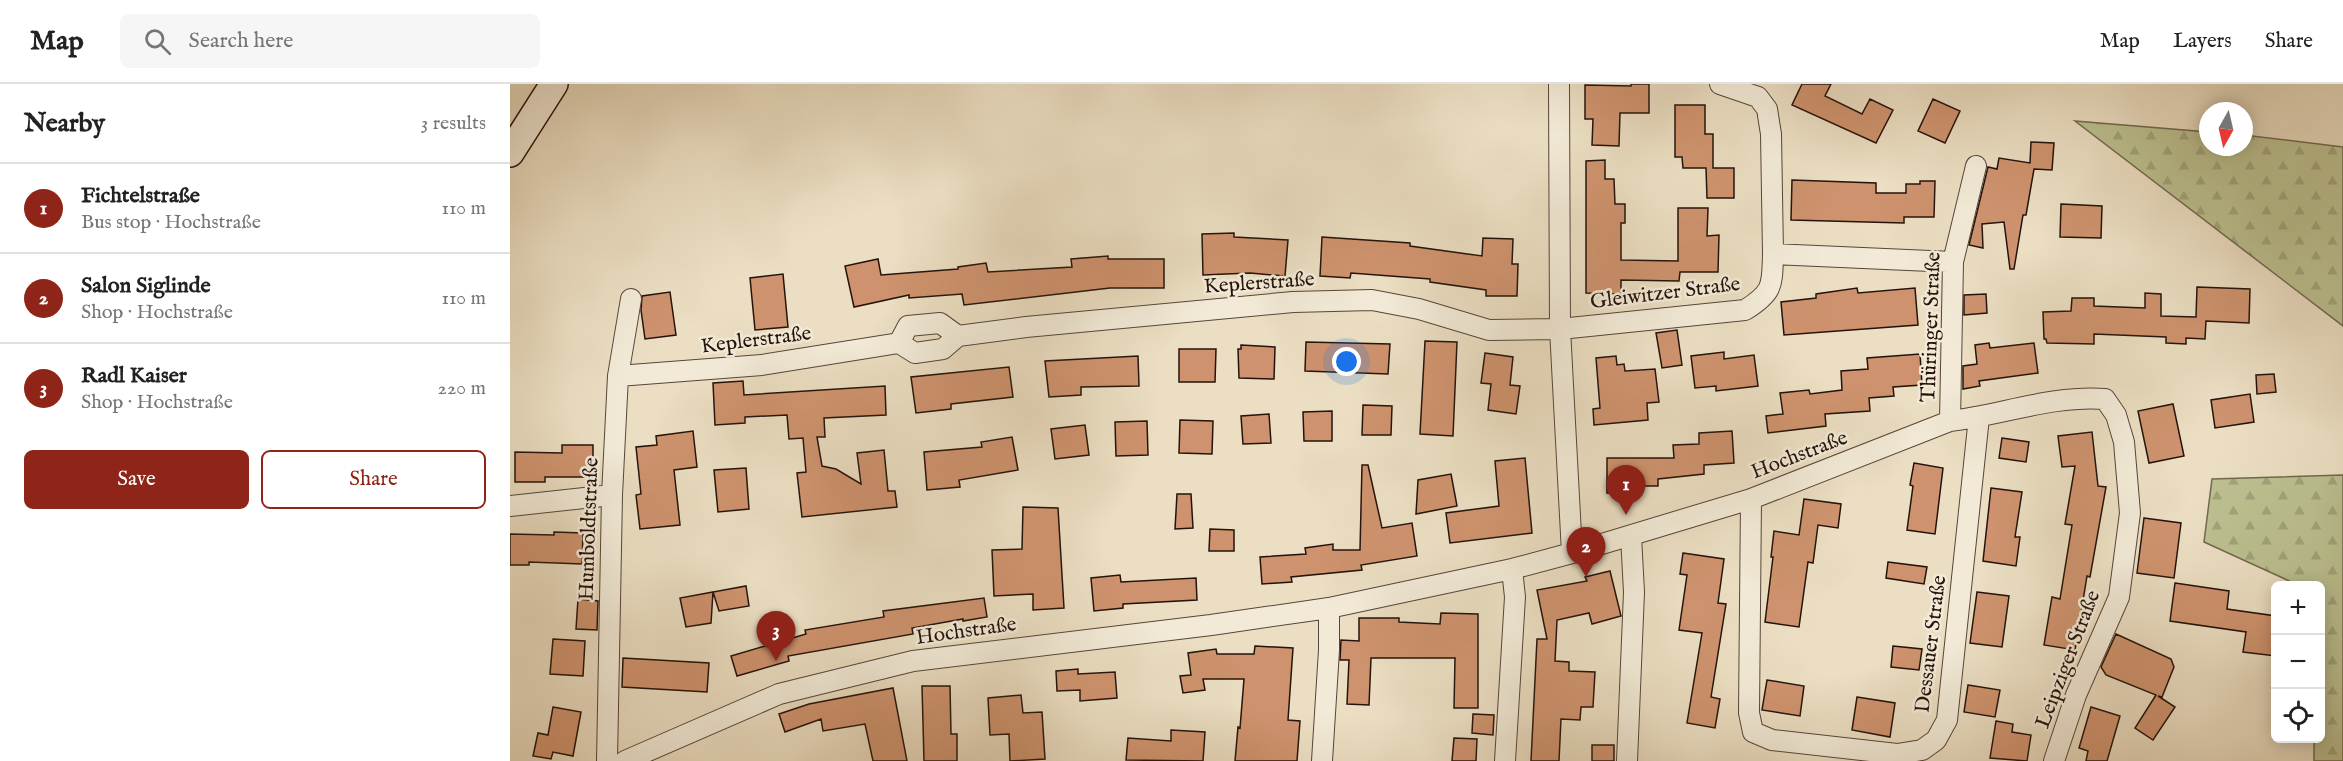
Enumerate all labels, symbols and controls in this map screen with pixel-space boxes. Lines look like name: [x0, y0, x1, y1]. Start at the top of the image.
search box: [120, 14, 540, 68]
text: Map: [30, 24, 84, 59]
icon: search: [141, 25, 174, 58]
text: Search here: [189, 27, 293, 55]
text: Map: [2100, 28, 2140, 55]
text: Layers: [2173, 28, 2232, 55]
text: Share: [2265, 28, 2313, 55]
north arrow: [2199, 102, 2253, 156]
text: Nearby: [24, 107, 105, 140]
text: 3 results: [421, 111, 486, 136]
text: Fichtelstraße: [81, 182, 200, 210]
text: 1: [40, 196, 47, 221]
text: 110 m: [442, 196, 486, 221]
text: Bus stop · Hochstraße: [81, 210, 261, 235]
street label: Thüringer Straße: [1915, 251, 1948, 403]
street label: Keplerstraße: [1203, 266, 1316, 301]
street label: Gleiwitzer Straße: [1589, 271, 1742, 316]
text: Salon Siglinde: [81, 272, 211, 300]
text: 2: [39, 286, 48, 311]
text: 110 m: [442, 286, 486, 311]
text: Shop · Hochstraße: [81, 300, 233, 325]
street label: Keplerstraße: [699, 320, 813, 361]
your location: [1332, 347, 1361, 376]
text: Radl Kaiser: [81, 362, 187, 390]
text: 3: [40, 376, 47, 401]
text: 220 m: [438, 376, 486, 401]
text: Shop · Hochstraße: [81, 390, 233, 415]
street label: Hochstraße: [1748, 425, 1852, 486]
button: Save: [24, 450, 249, 509]
button: Share: [261, 450, 486, 509]
street label: Humboldtstraße: [574, 457, 606, 601]
pin: 1: [1606, 466, 1646, 515]
pin: 2: [1566, 528, 1606, 577]
street label: Dessauer Straße: [1910, 574, 1953, 715]
map controls: [2271, 581, 2325, 743]
button: +: [2271, 581, 2325, 635]
street label: Leipziger Straße: [2030, 586, 2107, 732]
street label: Hochstraße: [914, 611, 1018, 652]
pin: 3: [756, 612, 796, 661]
button: −: [2271, 635, 2325, 689]
button: locate: [2271, 689, 2325, 743]

